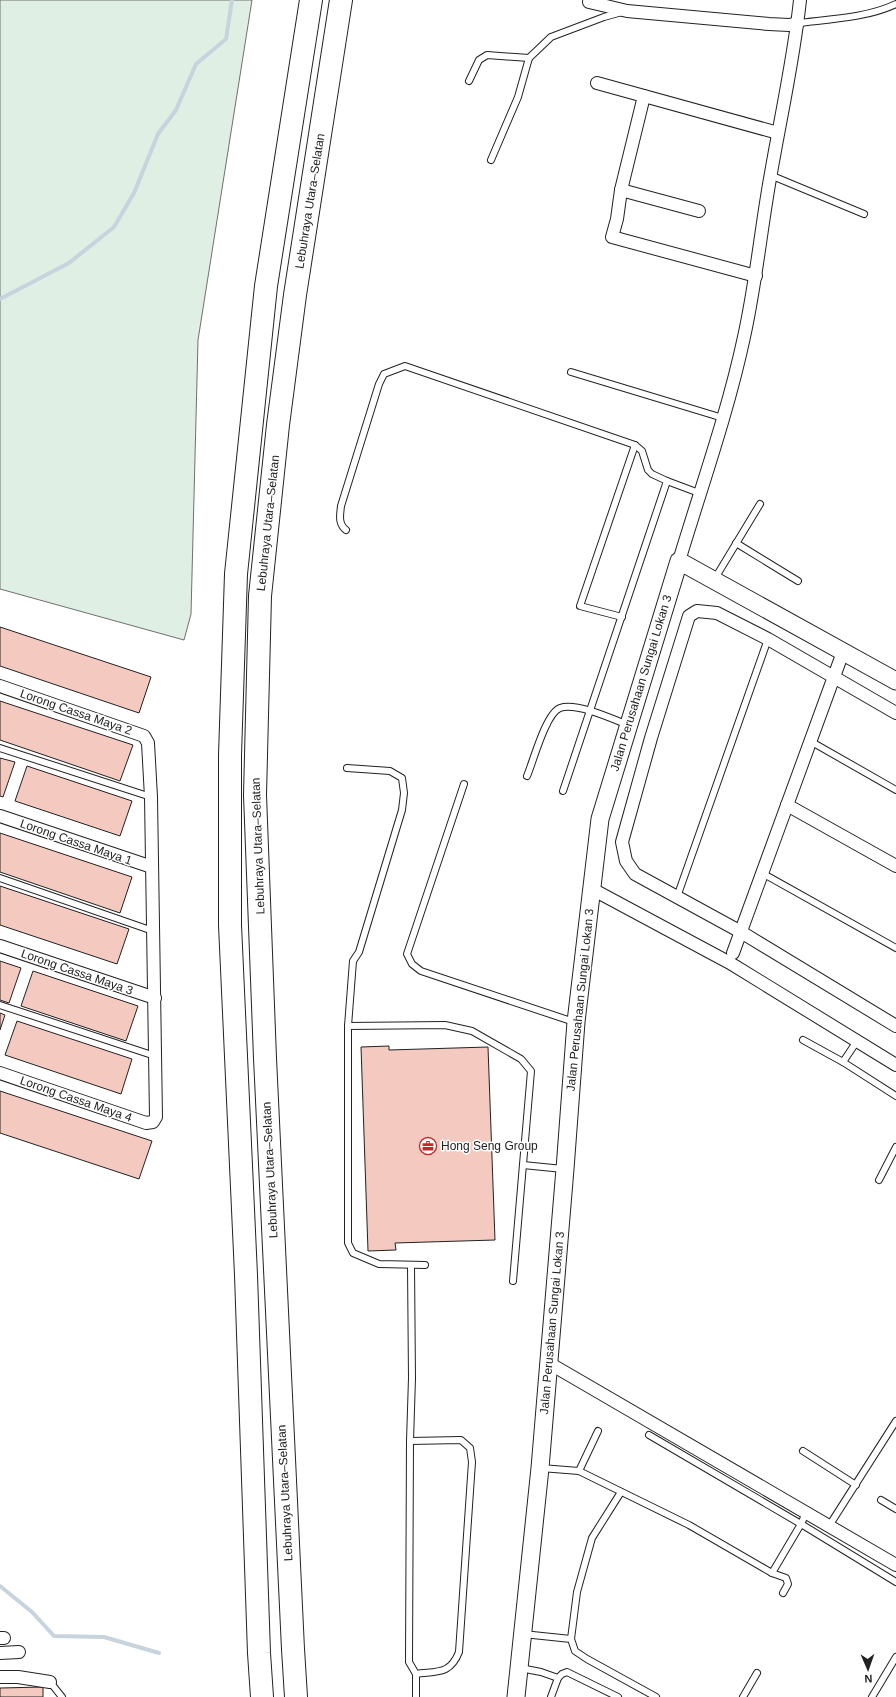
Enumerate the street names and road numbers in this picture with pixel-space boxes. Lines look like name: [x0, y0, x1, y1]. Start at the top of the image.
street label: Lebuhraya Utara–Selatan: [292, 132, 328, 270]
street label: Lebuhraya Utara–Selatan: [254, 454, 282, 592]
street label: Jalan Perusahaan Sungai Lokan 3: [607, 593, 675, 773]
street label: Lorong Cassa Maya 2: [18, 686, 134, 738]
street label: Lebuhraya Utara–Selatan: [249, 777, 267, 915]
street label: Lorong Cassa Maya 1: [18, 816, 134, 868]
street label: Jalan Perusahaan Sungai Lokan 3: [563, 908, 597, 1092]
street label: Lorong Cassa Maya 3: [19, 946, 135, 998]
street label: Lorong Cassa Maya 4: [18, 1073, 134, 1125]
street label: Lebuhraya Utara–Selatan: [259, 1101, 281, 1239]
street label: Jalan Perusahaan Sungai Lokan 3: [537, 1231, 567, 1415]
street label: Lebuhraya Utara–Selatan: [274, 1424, 296, 1562]

